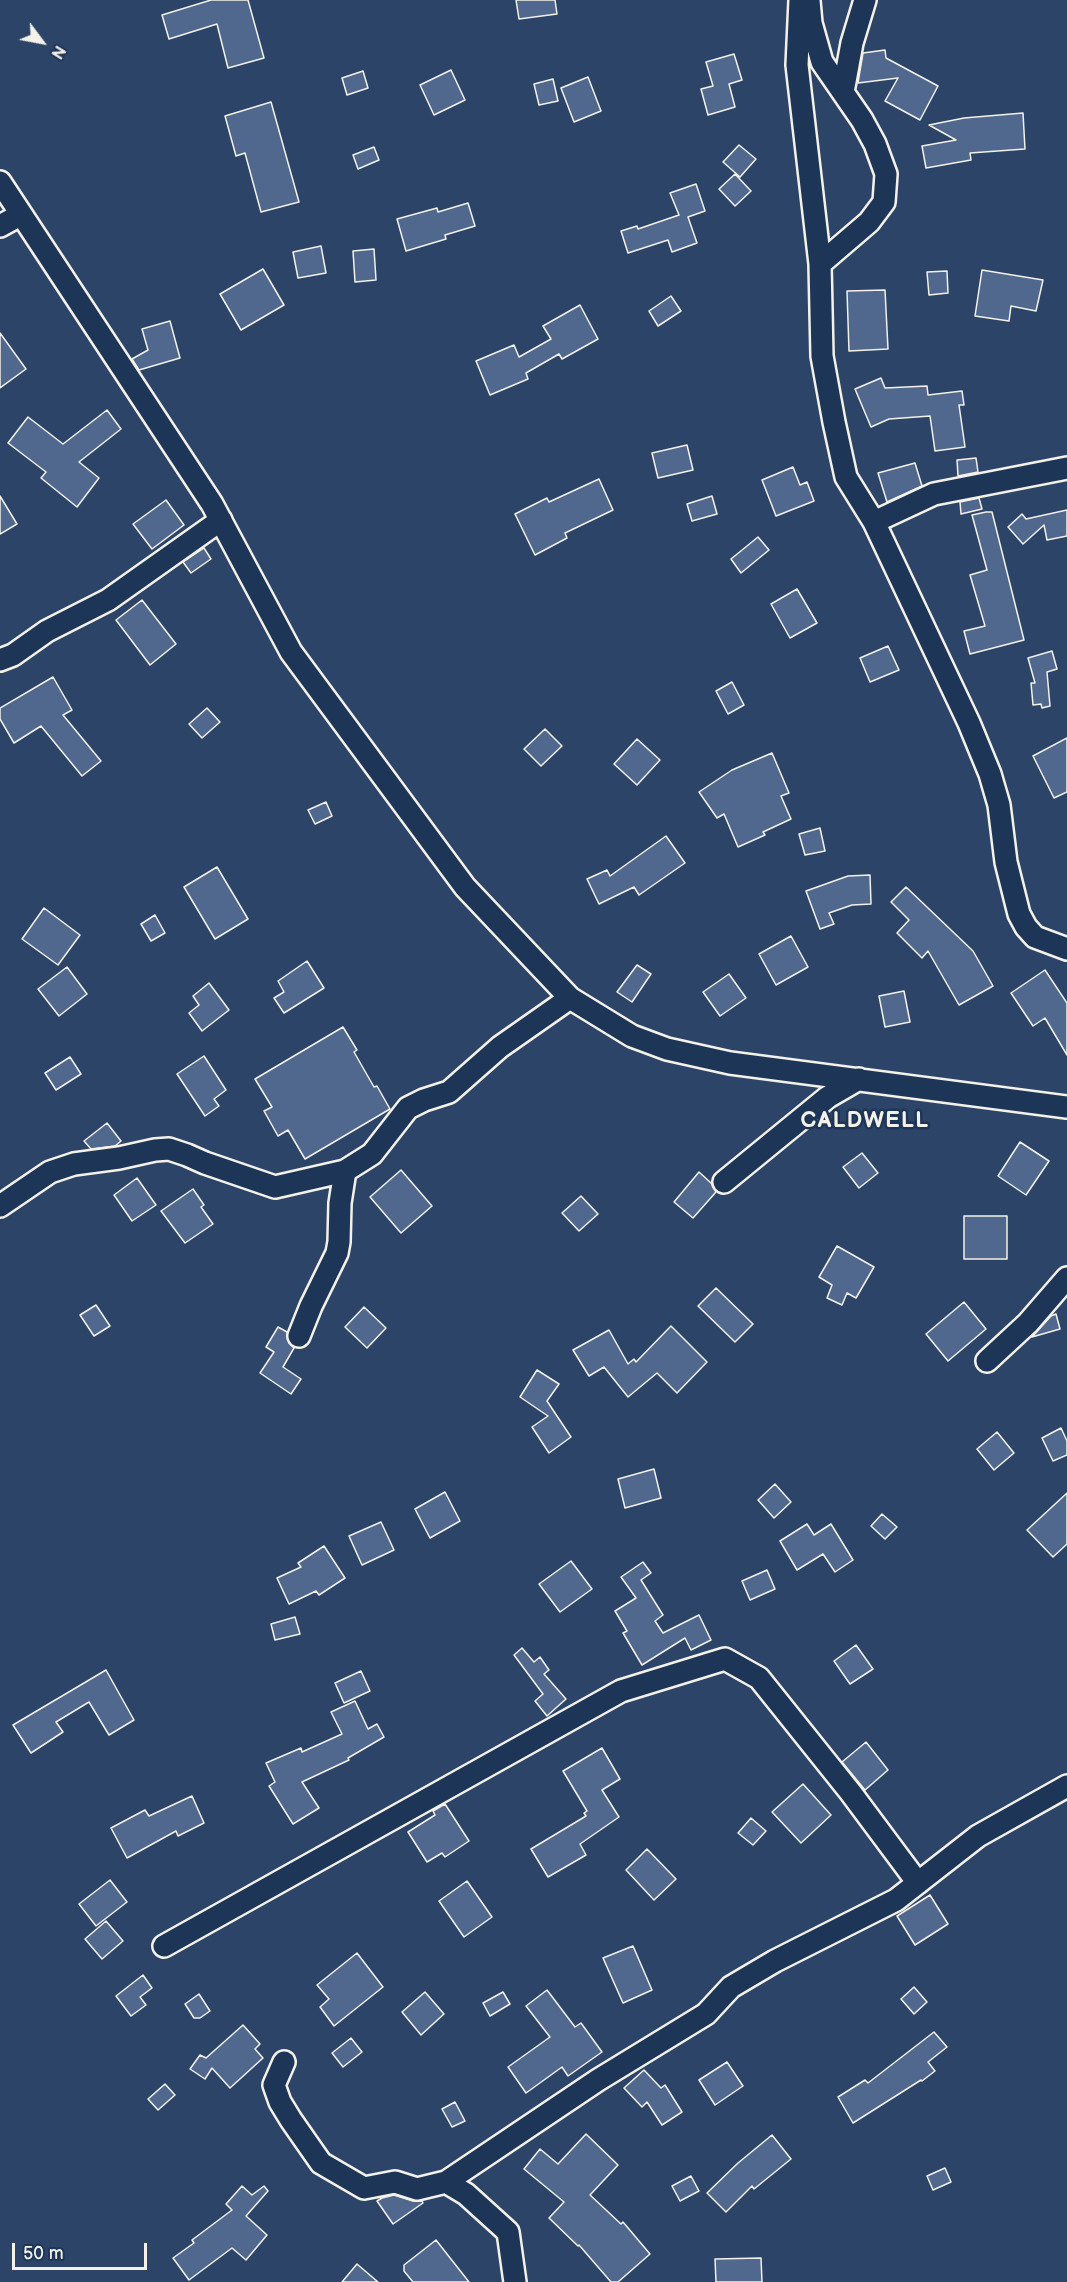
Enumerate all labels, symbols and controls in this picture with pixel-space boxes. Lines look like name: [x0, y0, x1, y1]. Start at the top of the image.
north arrow: [12, 12, 72, 72]
text: N: [46, 42, 69, 62]
district label: CALDWELL: [801, 1108, 929, 1134]
scale bar: [15, 2231, 150, 2269]
text: 50 m: [23, 2243, 64, 2264]

